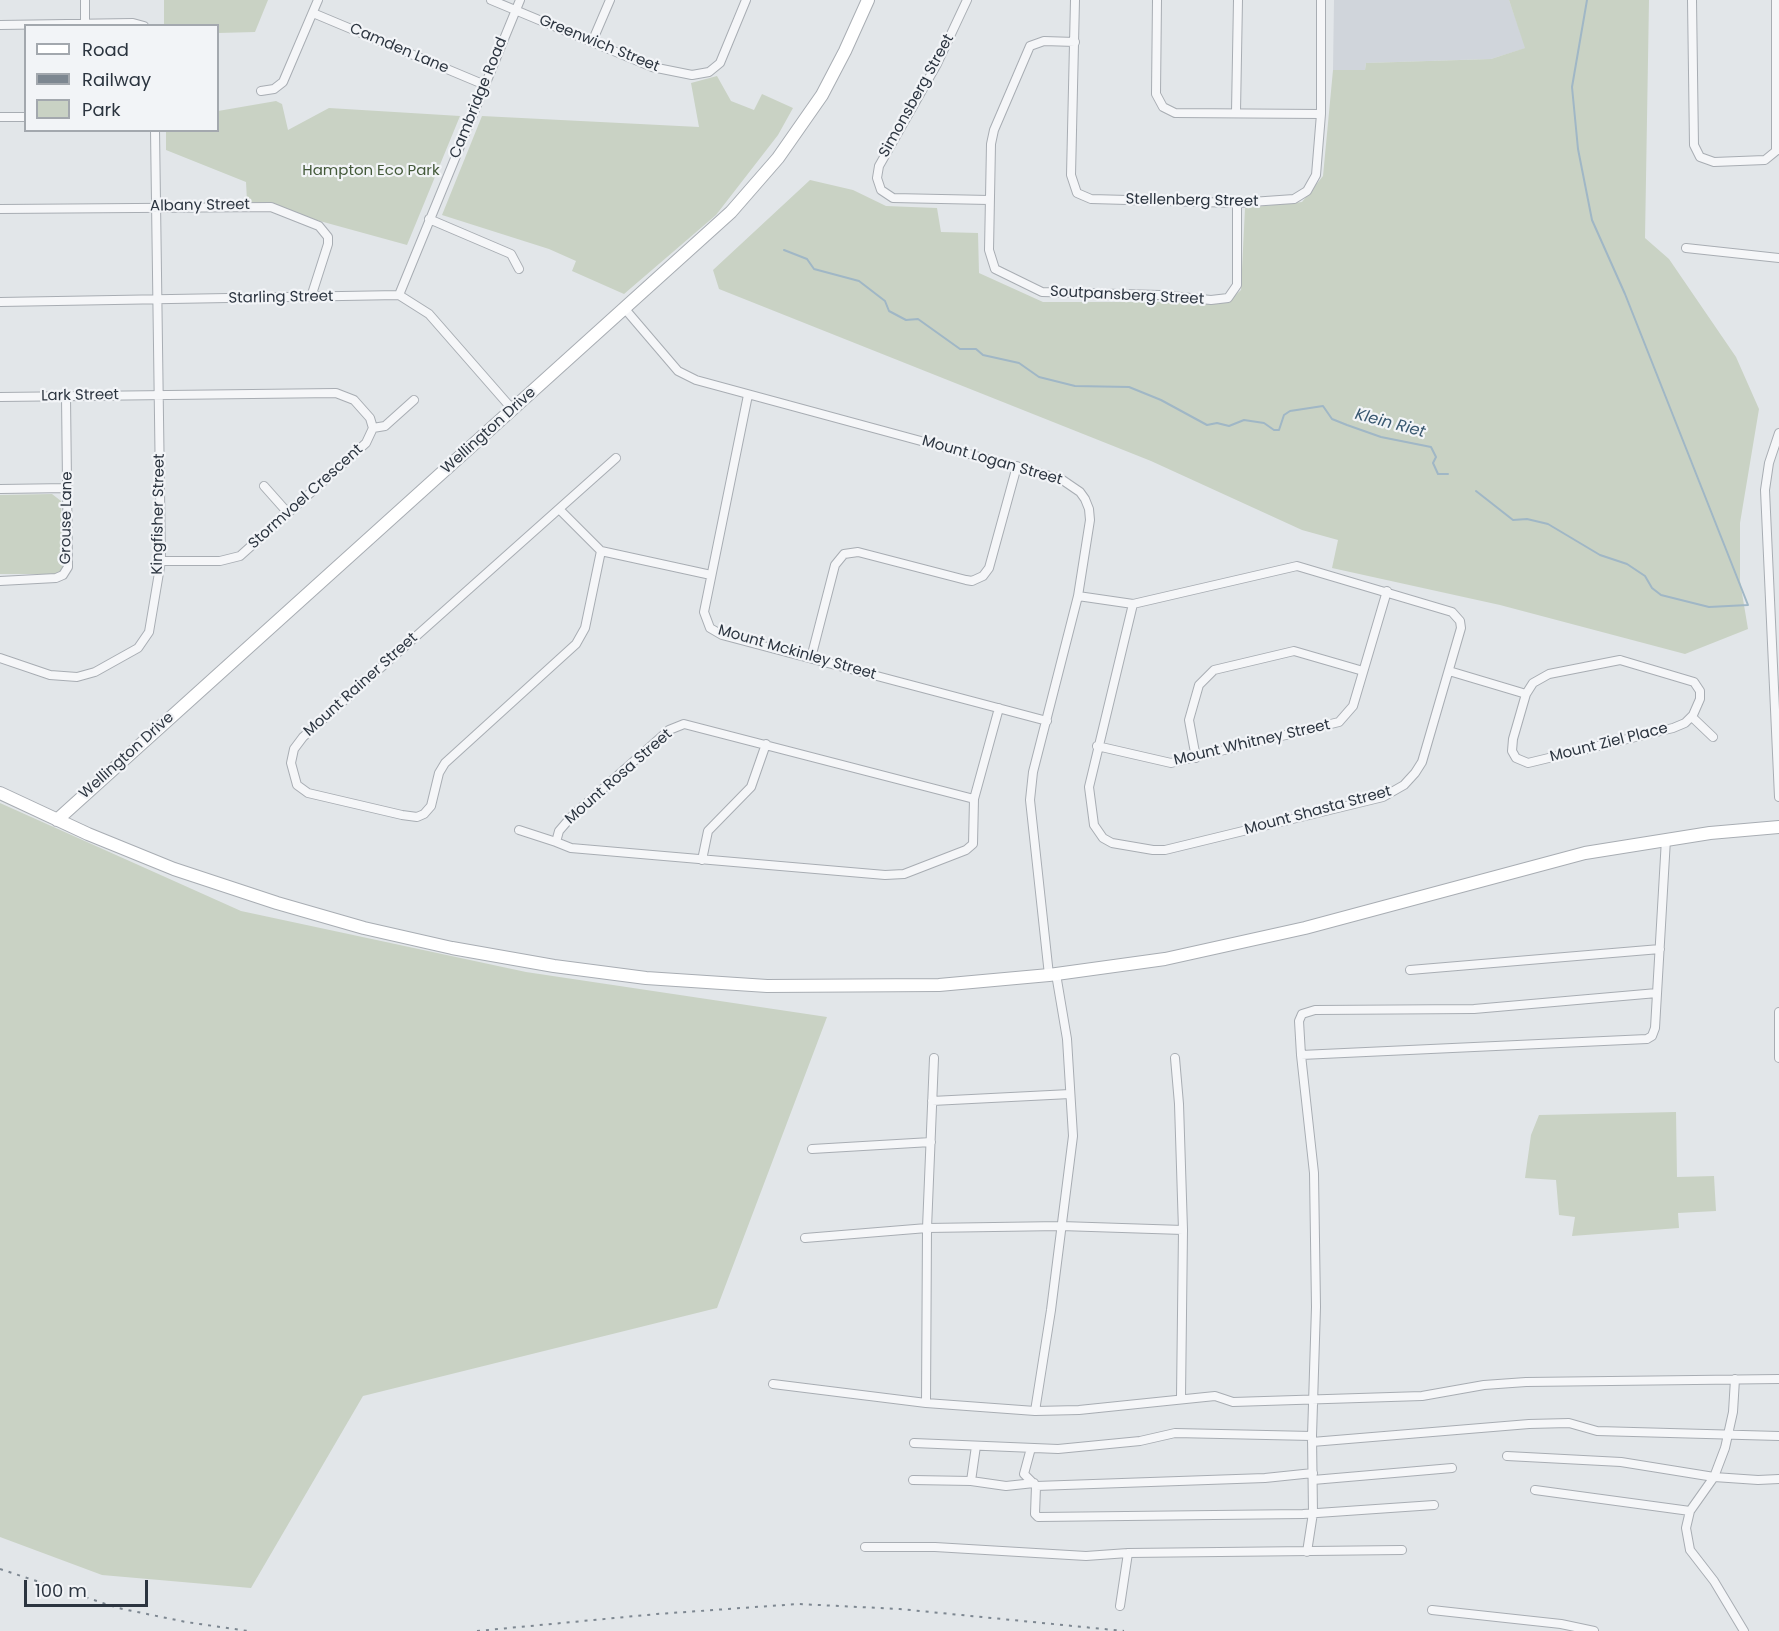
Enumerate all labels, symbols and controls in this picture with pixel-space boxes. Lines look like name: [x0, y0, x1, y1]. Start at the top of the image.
street label: Greenwich Street: [536, 12, 662, 76]
street label: Camden Lane: [347, 20, 451, 78]
legend: [24, 24, 219, 132]
street label: Simonsberg Street: [876, 31, 958, 161]
street label: Cambridge Road: [446, 35, 512, 161]
text: Road: [82, 37, 129, 62]
text: Railway: [82, 67, 151, 92]
text: Park: [82, 97, 121, 122]
park label: Hampton Eco Park: [302, 162, 440, 180]
street label: Stellenberg Street: [1125, 191, 1259, 211]
street label: Albany Street: [150, 196, 250, 216]
street label: Soutpansberg Street: [1049, 283, 1205, 309]
street label: Starling Street: [228, 288, 334, 308]
street label: Wellington Drive: [438, 384, 540, 478]
street label: Lark Street: [41, 386, 119, 406]
water label: Klein Riet: [1353, 405, 1427, 443]
street label: Mount Logan Street: [920, 432, 1064, 490]
street label: Stormvoel Crescent: [245, 441, 367, 553]
street label: Kingfisher Street: [149, 453, 169, 575]
street label: Grouse Lane: [57, 471, 77, 565]
street label: Mount Mckinley Street: [716, 622, 878, 684]
street label: Mount Rainer Street: [301, 629, 421, 741]
street label: Wellington Drive: [76, 709, 178, 803]
street label: Mount Whitney Street: [1172, 716, 1332, 770]
street label: Mount Ziel Place: [1548, 720, 1670, 766]
street label: Mount Rosa Street: [562, 726, 676, 828]
street label: Mount Shasta Street: [1243, 783, 1393, 839]
scale bar: [27, 1568, 152, 1606]
text: 100 m: [35, 1578, 87, 1603]

